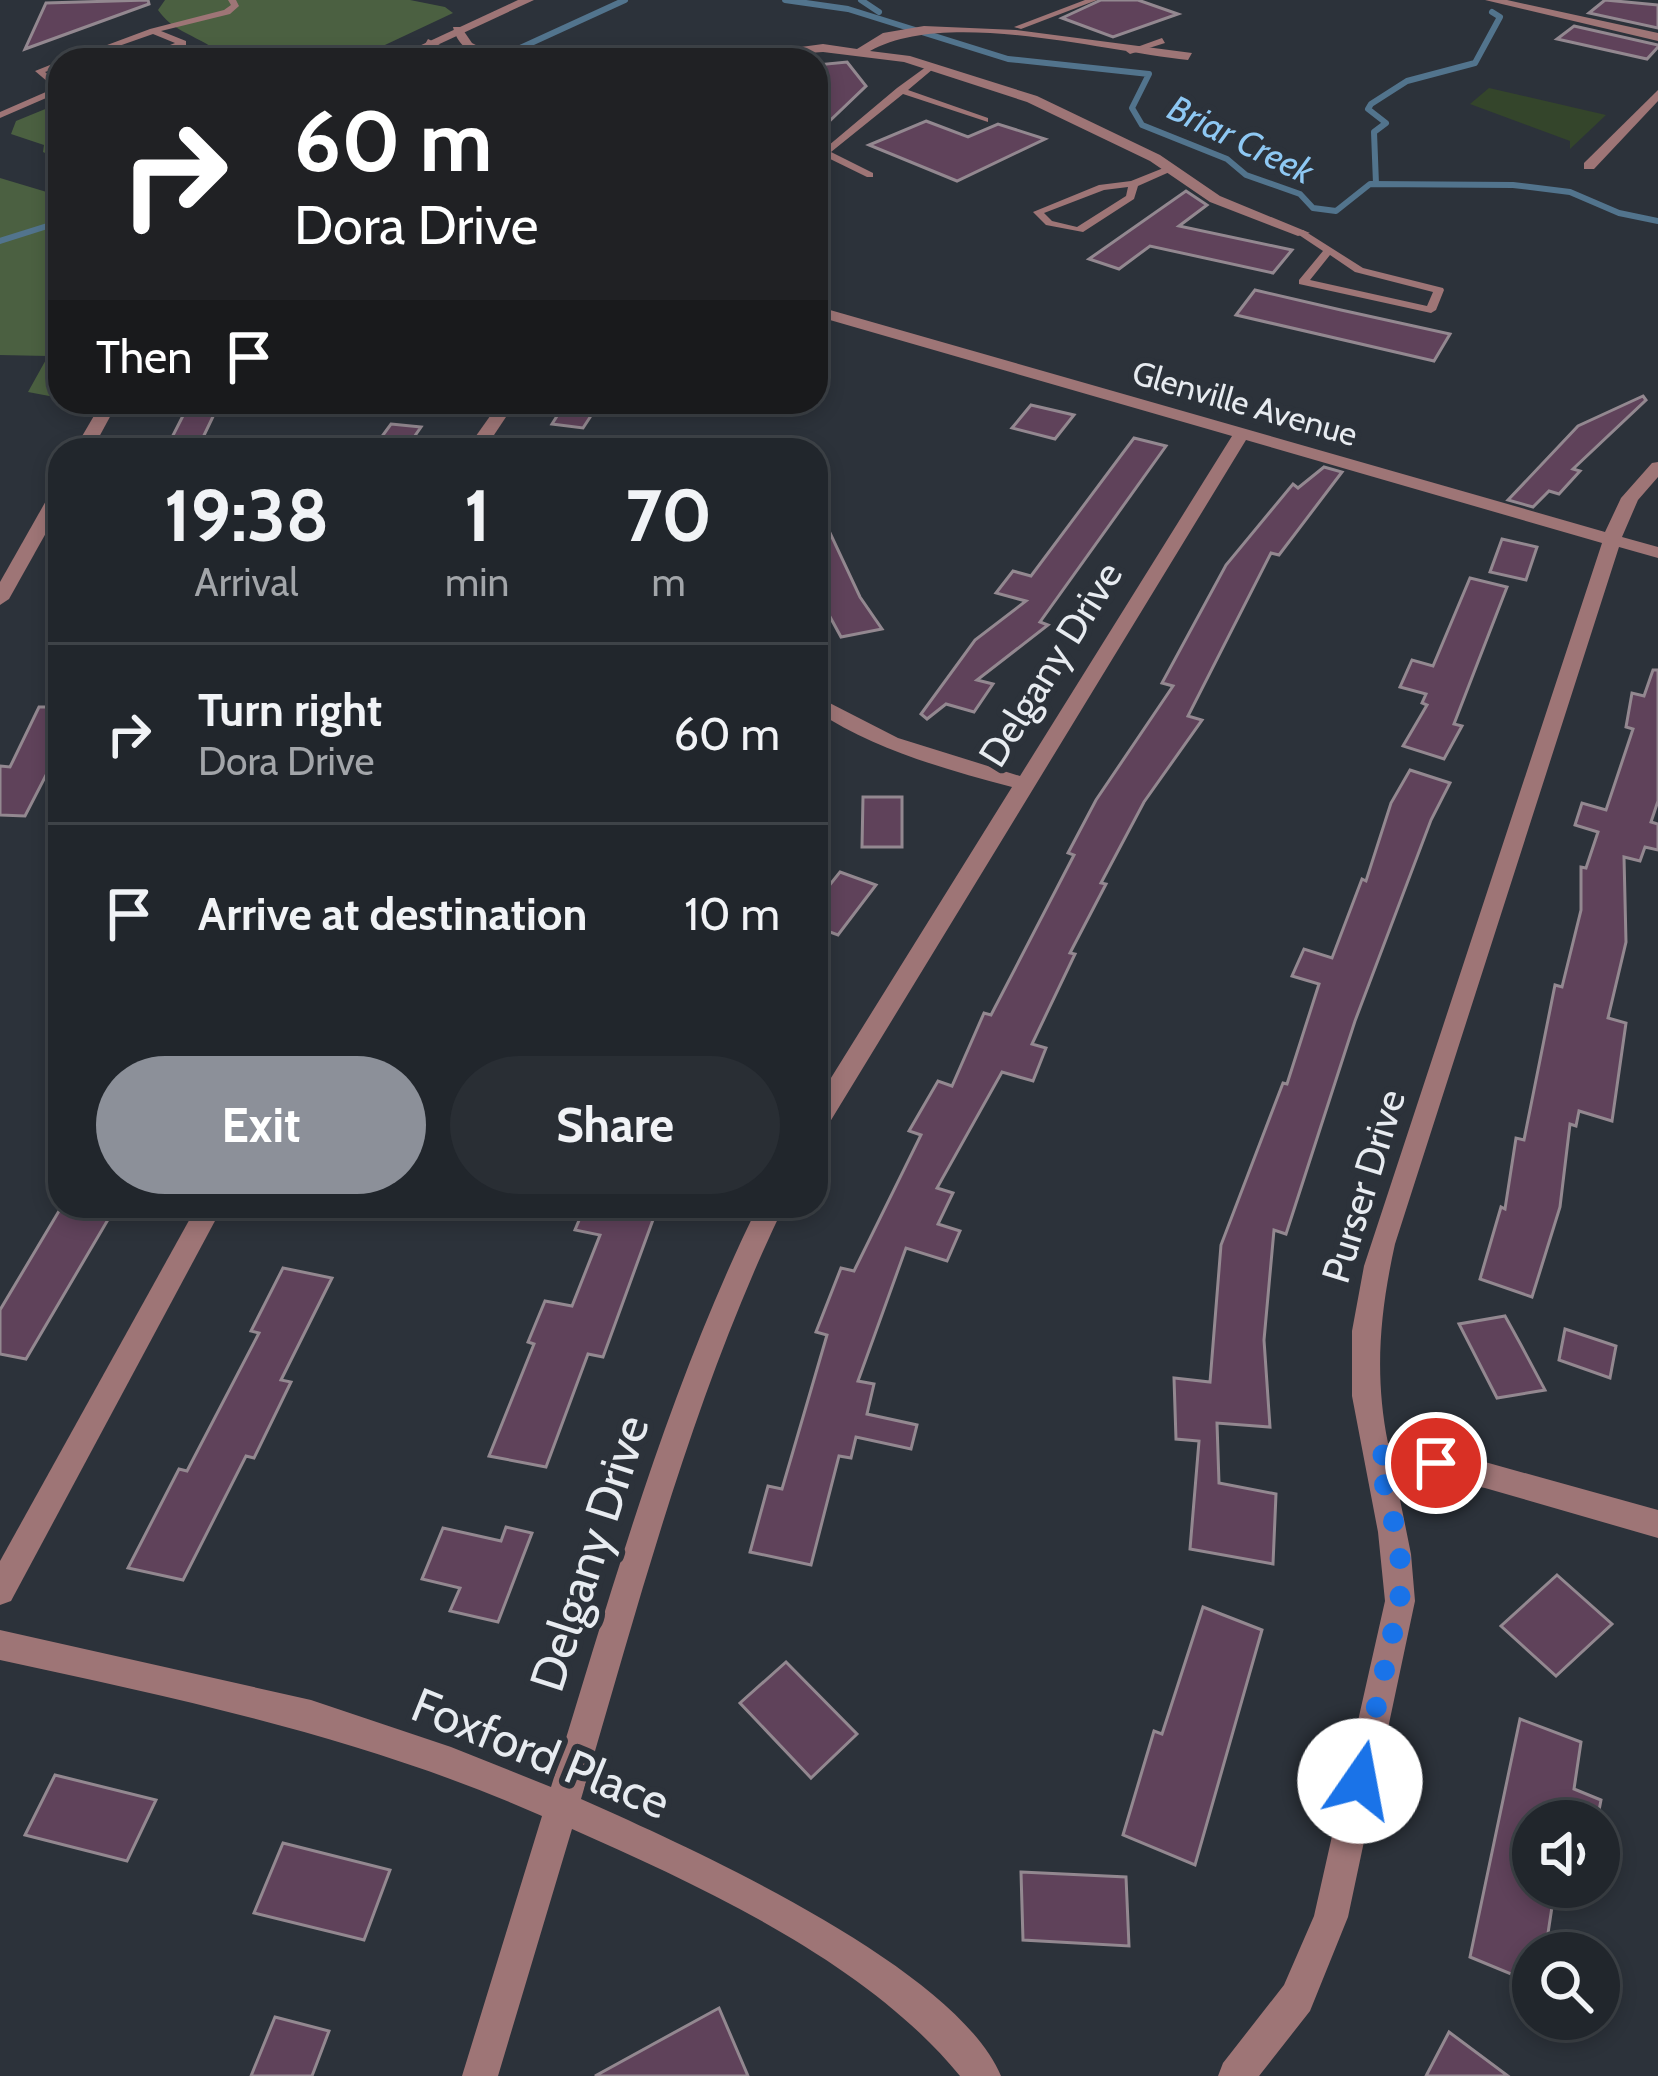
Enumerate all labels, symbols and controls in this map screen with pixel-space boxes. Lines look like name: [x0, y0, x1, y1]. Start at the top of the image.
water label: Briar Creek: [1161, 85, 1322, 194]
text: 60 m: [294, 90, 492, 192]
icon: right: [96, 96, 252, 252]
text: Dora Drive: [294, 192, 539, 258]
icon: arrive: [216, 324, 282, 390]
text: Then: [96, 330, 192, 384]
street label: Glenville Avenue: [1128, 352, 1362, 454]
text: 19:38: [164, 472, 329, 559]
text: 1: [464, 472, 490, 559]
text: 70: [625, 472, 712, 559]
street label: Delgany Drive: [968, 553, 1132, 775]
text: Arrival: [195, 558, 298, 606]
text: min: [445, 558, 509, 606]
text: m: [652, 558, 686, 606]
text: Turn right: [198, 683, 382, 737]
icon: right: [96, 701, 162, 767]
text: 60 m: [673, 707, 780, 761]
text: Dora Drive: [198, 737, 375, 785]
icon: arrive: [96, 881, 162, 947]
text: Arrive at destination: [198, 887, 587, 941]
text: 10 m: [684, 887, 780, 941]
button: Exit: [96, 1056, 426, 1194]
button: Share: [450, 1056, 780, 1194]
street label: Purser Drive: [1311, 1084, 1415, 1288]
street label: Delgany Drive: [517, 1408, 661, 1698]
pin: [1385, 1412, 1487, 1514]
icon: arrive: [1403, 1430, 1469, 1496]
street label: Foxford Place: [404, 1675, 678, 1831]
position arrow: [1297, 1718, 1423, 1844]
map controls: [1512, 1800, 1620, 2040]
button: sound: [1512, 1800, 1620, 1908]
button: search: [1512, 1932, 1620, 2040]

